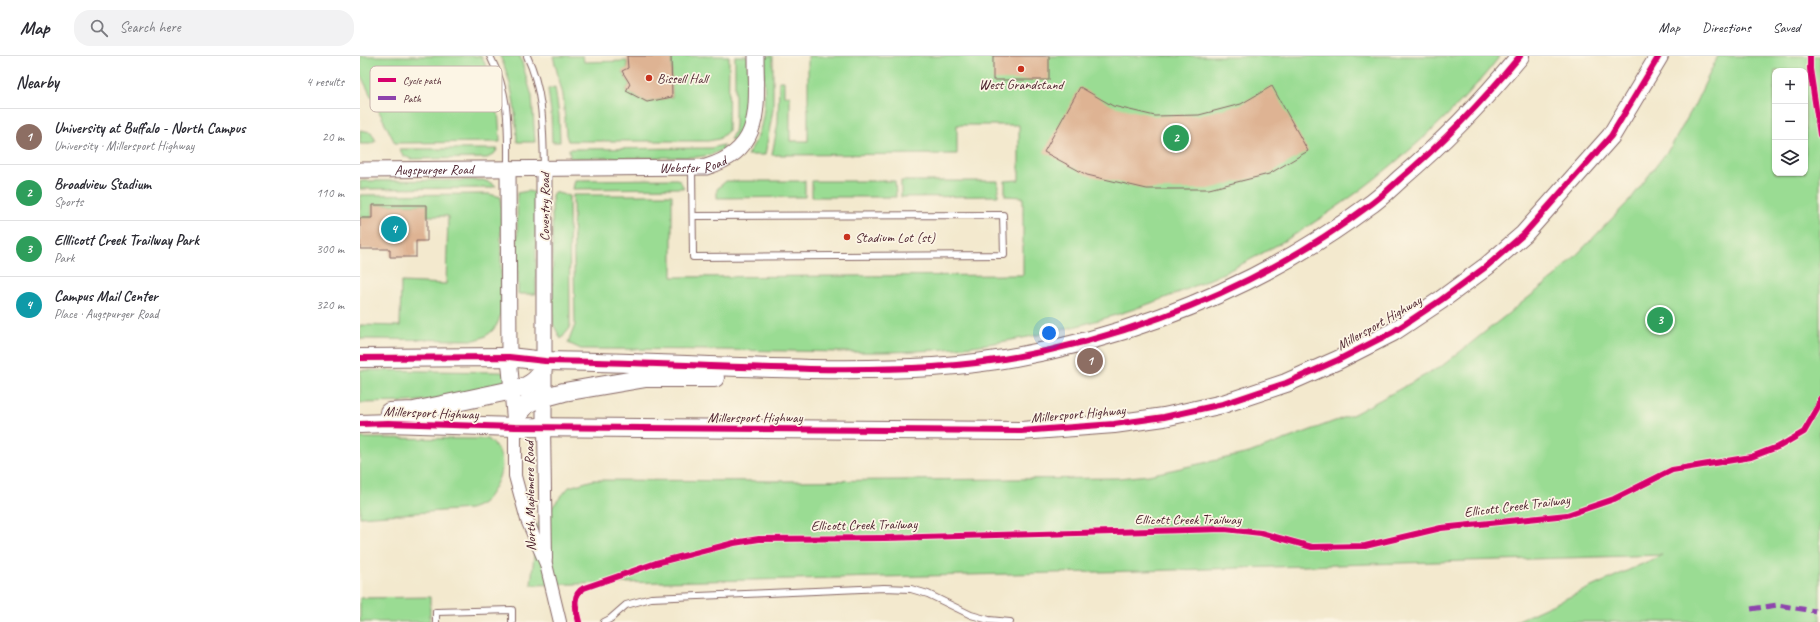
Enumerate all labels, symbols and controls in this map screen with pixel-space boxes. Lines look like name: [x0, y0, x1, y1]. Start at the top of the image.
search box: [74, 10, 354, 46]
text: Map: [20, 16, 50, 40]
icon: search: [88, 17, 110, 39]
text: Search here: [120, 18, 181, 37]
text: Map: [1659, 19, 1680, 36]
text: Directions: [1702, 19, 1751, 36]
text: Saved: [1773, 19, 1800, 36]
marker: West Grandstand: [1016, 64, 1026, 74]
legend: [370, 66, 502, 112]
map controls: [1772, 68, 1808, 176]
button: +: [1772, 68, 1808, 104]
place label: Bissell Hall: [657, 70, 710, 87]
text: Nearby: [16, 72, 59, 93]
text: Cycle path: [403, 73, 442, 87]
marker: Bissell Hall: [644, 73, 654, 83]
text: 4 results: [306, 74, 344, 90]
place label: West Grandstand: [979, 76, 1065, 93]
text: Path: [403, 91, 422, 105]
button: −: [1772, 104, 1808, 140]
text: University at Buffalo - North Campus: [54, 119, 245, 138]
pin: 2: [1163, 123, 1189, 153]
text: 1: [26, 129, 32, 145]
text: 20 m: [322, 129, 344, 145]
text: University · Millersport Highway: [54, 138, 194, 154]
button: layers: [1772, 140, 1808, 176]
street label: Webster Road: [659, 151, 731, 176]
street label: Augspurger Road: [395, 160, 476, 178]
street label: Coventry Road: [536, 170, 553, 241]
text: Broadview Stadium: [54, 175, 151, 194]
text: 2: [26, 185, 32, 201]
text: 110 m: [316, 185, 344, 201]
text: Sports: [54, 194, 83, 210]
pin: 4: [381, 214, 407, 244]
place label: Stadium Lot (st): [855, 229, 936, 246]
text: Elllicott Creek Trailway Park: [54, 231, 199, 250]
marker: Stadium Lot (st): [842, 232, 852, 242]
text: 3: [26, 241, 32, 257]
text: 300 m: [316, 241, 344, 257]
text: Park: [54, 250, 75, 266]
text: Campus Mail Center: [54, 287, 158, 306]
street label: Millersport Highway: [1334, 291, 1425, 354]
text: 4: [26, 297, 32, 313]
text: 320 m: [316, 297, 344, 313]
pin: 3: [1647, 305, 1673, 335]
text: Place · Augspurger Road: [54, 306, 159, 322]
your location: [1039, 323, 1059, 343]
pin: 1: [1077, 346, 1103, 376]
street label: Millersport Highway: [1030, 401, 1127, 427]
street label: Millersport Highway: [383, 403, 480, 423]
street label: Millersport Highway: [708, 409, 804, 426]
street label: North Maplemere Road: [520, 438, 539, 551]
street label: Ellicott Creek Trailway: [1463, 491, 1572, 521]
street label: Ellicott Creek Trailway: [1135, 511, 1242, 528]
street label: Ellicott Creek Trailway: [811, 516, 919, 534]

